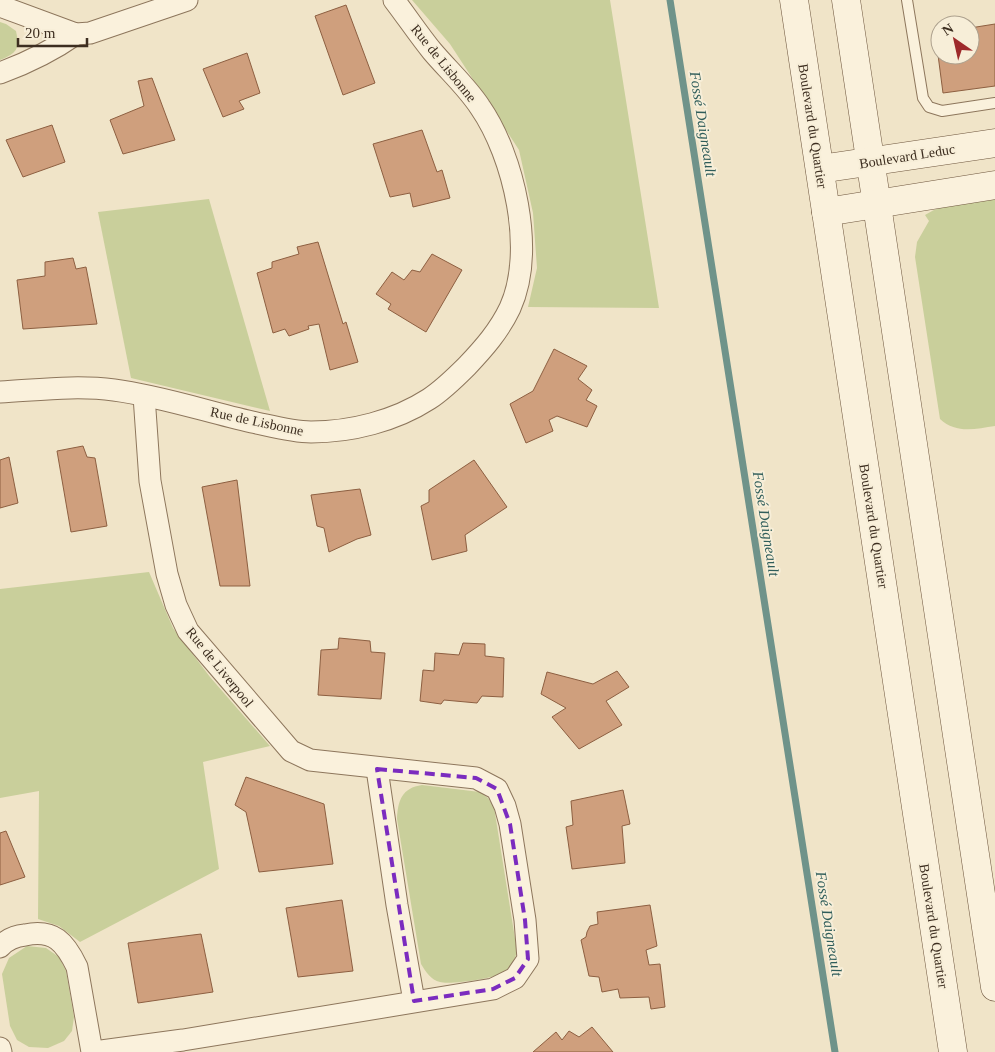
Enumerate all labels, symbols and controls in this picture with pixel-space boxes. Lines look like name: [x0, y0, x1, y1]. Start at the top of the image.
scale bar: [18, 15, 86, 47]
north arrow: [930, 15, 980, 65]
text: N: [940, 21, 956, 39]
street label: Rue de Lisbonne: [408, 22, 479, 105]
text: 20 m: [25, 25, 56, 41]
street label: Boulevard du Quartier: [795, 63, 830, 190]
water label: Fossé Daigneault: [687, 69, 719, 179]
street label: Boulevard Leduc: [858, 142, 956, 171]
street label: Rue de Lisbonne: [209, 404, 305, 439]
street label: Boulevard du Quartier: [856, 463, 891, 590]
water label: Fossé Daigneault: [750, 469, 782, 579]
street label: Rue de Liverpool: [183, 625, 256, 710]
street label: Boulevard du Quartier: [916, 863, 951, 990]
water label: Fossé Daigneault: [813, 869, 845, 979]

